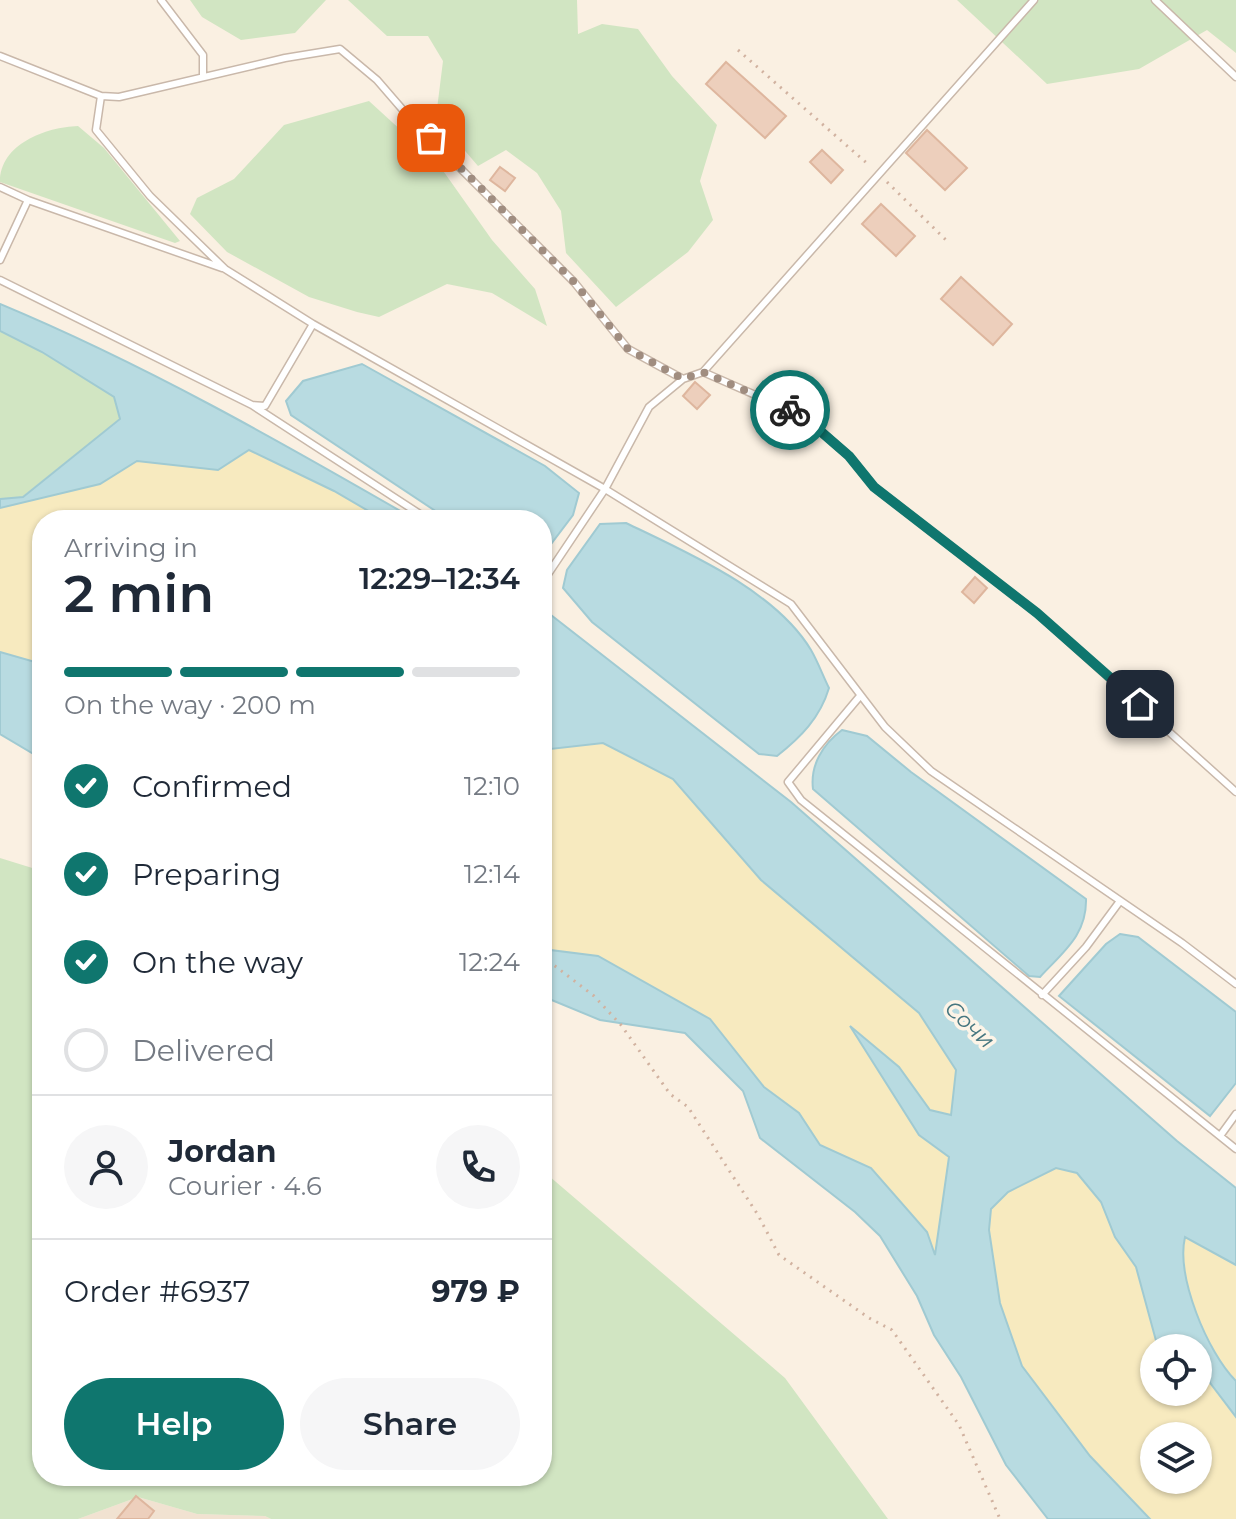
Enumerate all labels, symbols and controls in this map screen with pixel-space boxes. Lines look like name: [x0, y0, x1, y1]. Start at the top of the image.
pin: [397, 104, 465, 172]
icon: bag: [409, 116, 453, 160]
courier: [750, 370, 830, 450]
icon: bike: [768, 388, 812, 432]
text: Arriving in: [64, 532, 198, 564]
text: 12:29–12:34: [359, 560, 520, 597]
text: 2 min: [64, 562, 214, 625]
pin: [1106, 670, 1174, 738]
icon: home: [1118, 682, 1162, 726]
text: On the way · 200 m: [64, 689, 316, 721]
icon: check: [64, 764, 108, 808]
text: Confirmed: [132, 768, 292, 805]
text: 12:10: [464, 770, 520, 802]
icon: check: [64, 852, 108, 896]
text: Preparing: [132, 856, 281, 893]
text: 12:14: [464, 858, 520, 890]
icon: check: [64, 940, 108, 984]
text: On the way: [132, 944, 303, 981]
text: 12:24: [459, 946, 520, 978]
water label: Сочи: [939, 995, 1000, 1054]
text: Delivered: [132, 1032, 275, 1069]
button: person: [64, 1125, 148, 1209]
button: phone: [436, 1125, 520, 1209]
text: Jordan: [168, 1133, 277, 1170]
text: Courier · 4.6: [168, 1170, 322, 1202]
text: Order #6937: [64, 1273, 251, 1310]
text: 979 ₽: [432, 1273, 520, 1310]
map controls: [1140, 1334, 1212, 1494]
button: locate: [1140, 1334, 1212, 1406]
button: Help: [64, 1378, 284, 1470]
button: Share: [300, 1378, 520, 1470]
button: layers: [1140, 1422, 1212, 1494]

